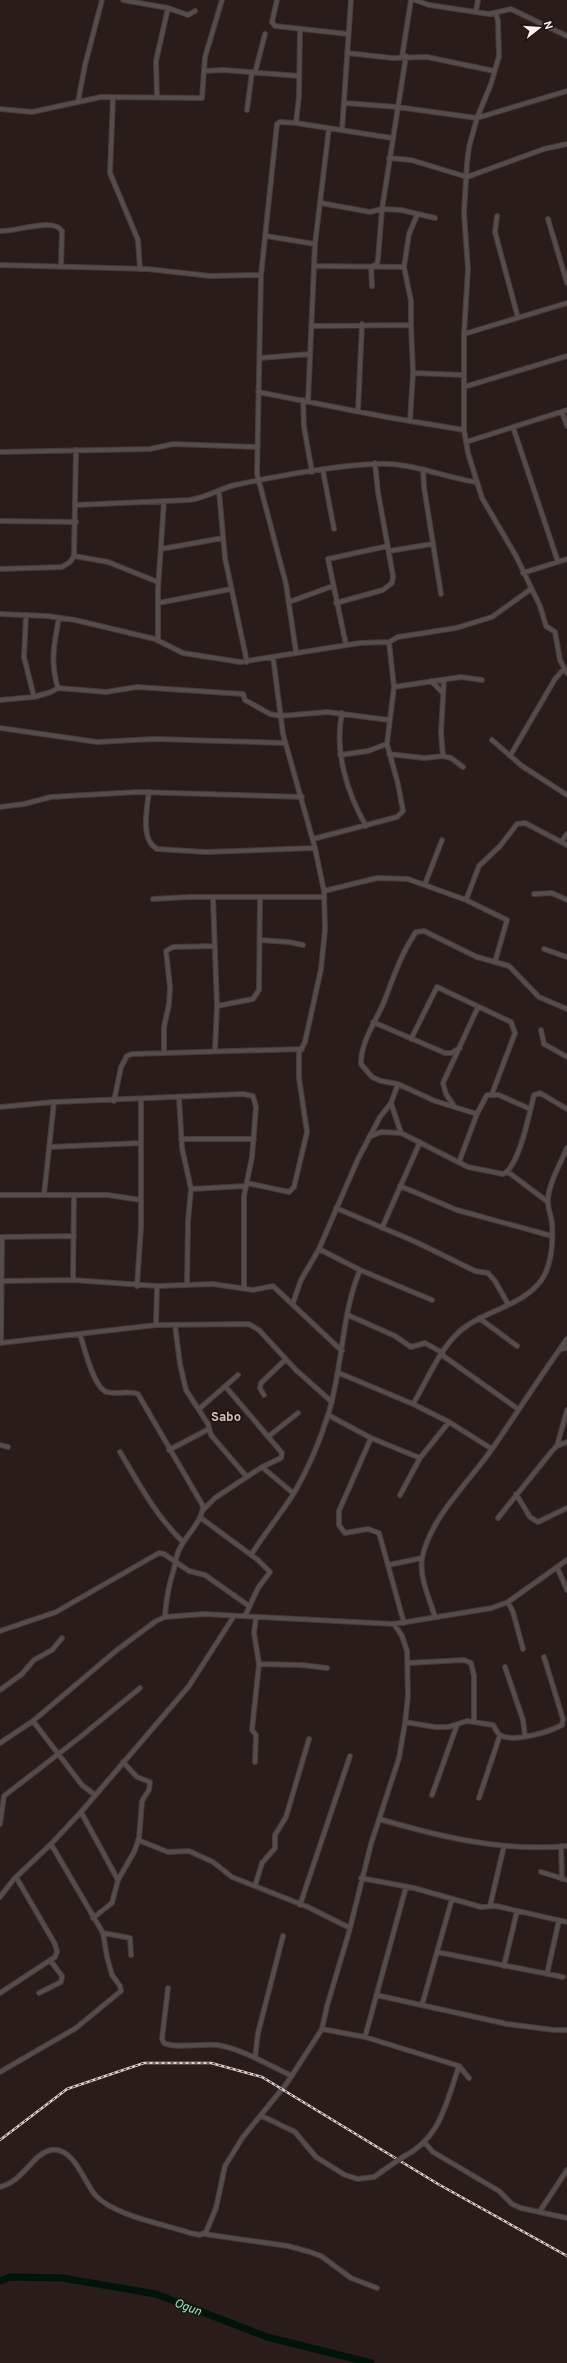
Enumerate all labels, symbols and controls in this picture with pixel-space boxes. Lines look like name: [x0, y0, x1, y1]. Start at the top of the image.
north arrow: [519, 8, 559, 48]
text: N: [540, 20, 555, 31]
district label: Sabo: [211, 1410, 241, 1426]
water label: Ogun: [172, 2295, 204, 2321]

